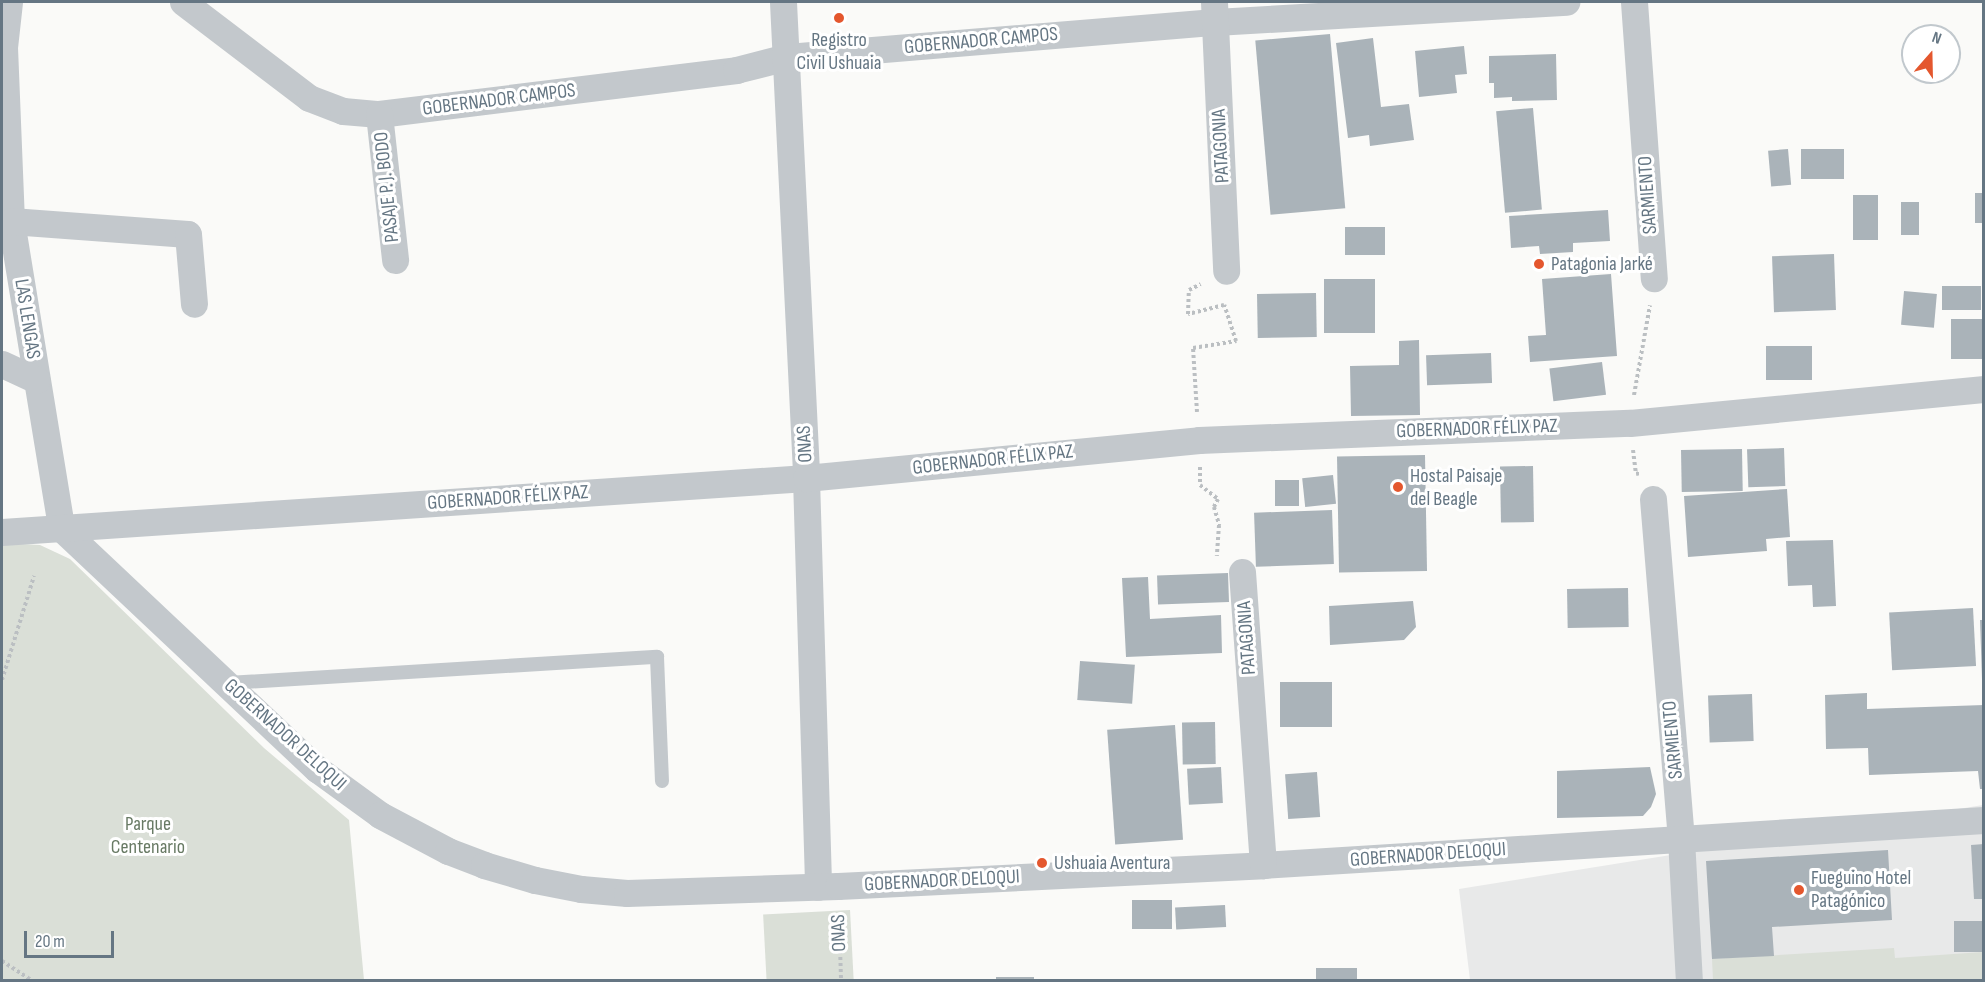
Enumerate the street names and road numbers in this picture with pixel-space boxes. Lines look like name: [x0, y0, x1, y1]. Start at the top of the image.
street label: GOBERNADOR CAMPOS: [903, 22, 1059, 60]
street label: GOBERNADOR CAMPOS: [421, 79, 577, 121]
street label: PATAGONIA: [1207, 108, 1235, 184]
street label: PASAJE P. J. BODO: [369, 130, 405, 244]
street label: SARMIENTO: [1633, 155, 1663, 235]
street label: LAS LENGAS: [9, 277, 45, 361]
street label: GOBERNADOR FÉLIX PAZ: [1396, 414, 1558, 444]
street label: ONAS: [792, 425, 818, 463]
street label: GOBERNADOR FÉLIX PAZ: [911, 440, 1075, 480]
street label: GOBERNADOR FÉLIX PAZ: [427, 480, 589, 516]
street label: PATAGONIA: [1232, 600, 1262, 676]
street label: GOBERNADOR DELOQUI: [219, 674, 351, 796]
street label: SARMIENTO: [1658, 700, 1688, 780]
street label: GOBERNADOR DELOQUI: [1349, 838, 1507, 872]
street label: GOBERNADOR DELOQUI: [864, 865, 1020, 897]
street label: ONAS: [826, 914, 852, 952]

